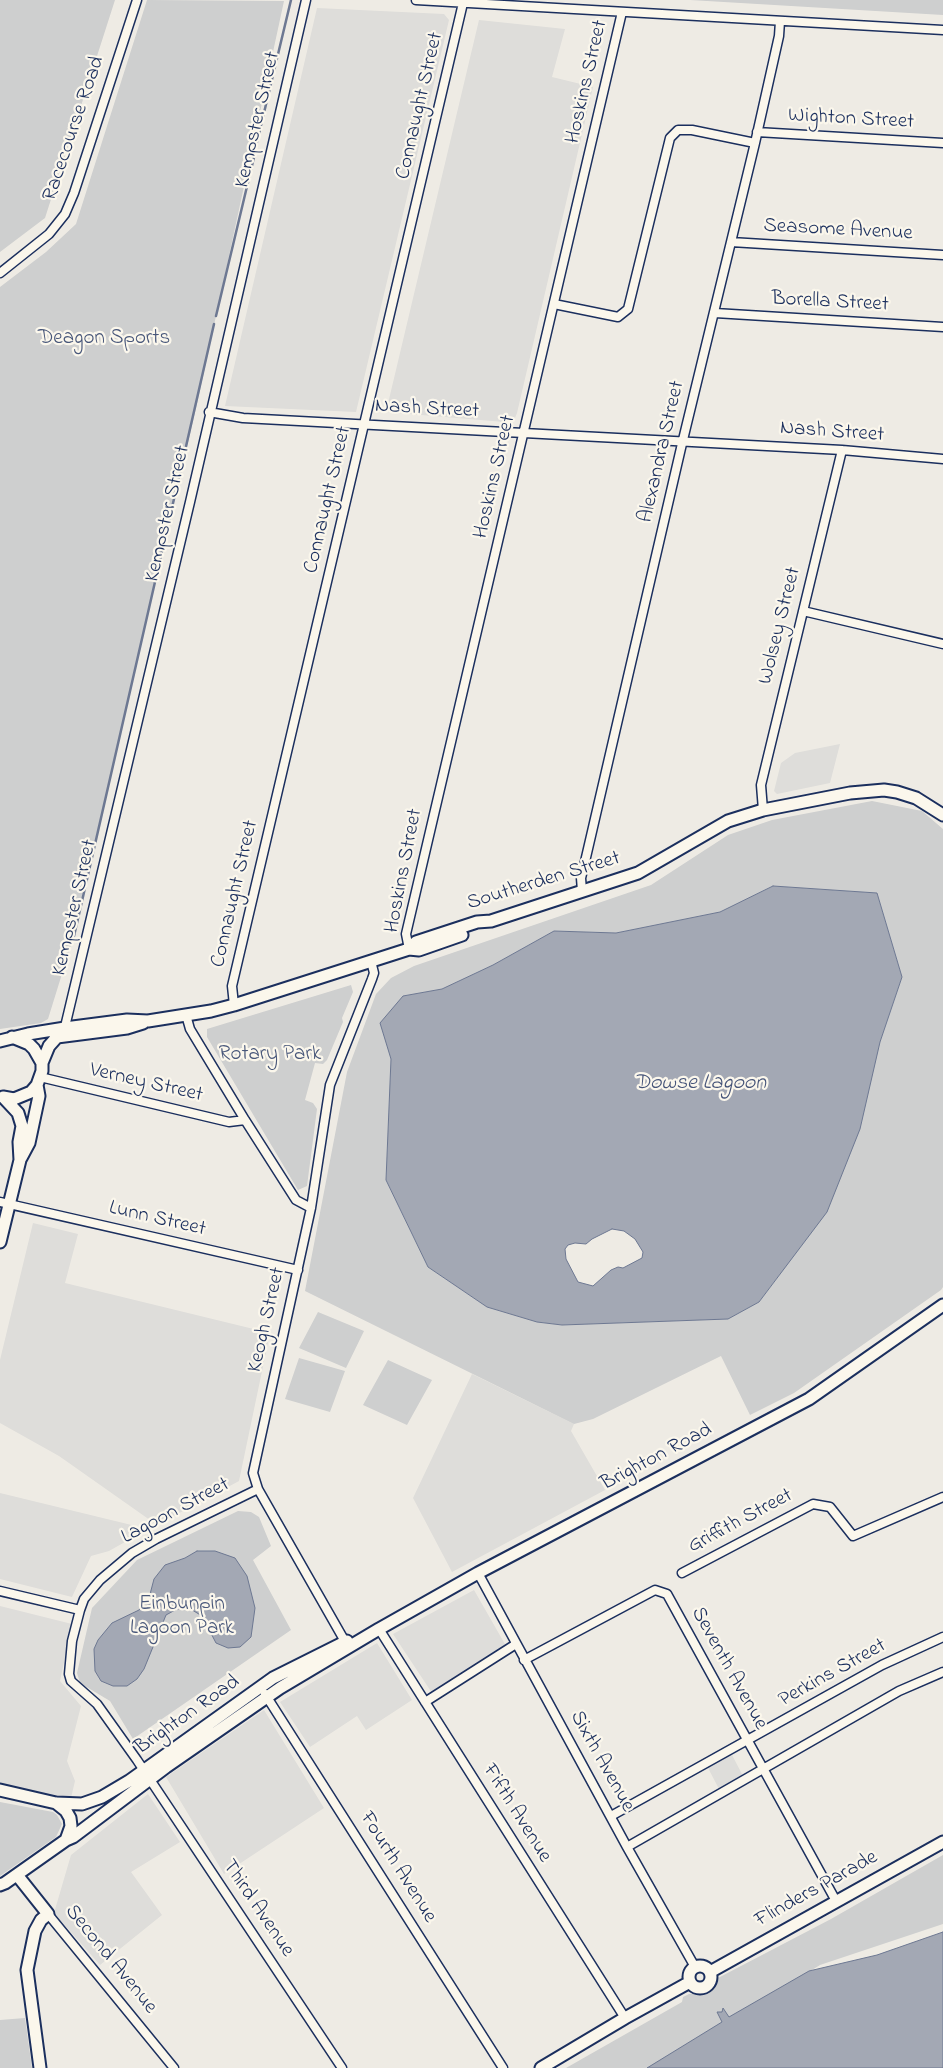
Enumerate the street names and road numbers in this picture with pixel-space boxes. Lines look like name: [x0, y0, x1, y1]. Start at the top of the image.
street label: Hoskins Street: [562, 18, 614, 146]
street label: Connaught Street: [392, 30, 450, 182]
street label: Kempster Street: [231, 49, 287, 191]
street label: Racecourse Road: [38, 53, 112, 205]
street label: Wighton Street: [787, 104, 915, 136]
street label: Seasome Avenue: [763, 215, 913, 247]
street label: Borella Street: [771, 287, 889, 319]
street label: Alexandra Street: [634, 379, 692, 525]
street label: Nash Street: [374, 395, 480, 425]
street label: Hoskins Street: [470, 413, 522, 541]
street label: Nash Street: [779, 417, 885, 449]
street label: Connaught Street: [300, 424, 358, 576]
street label: Kempster Street: [141, 443, 197, 585]
street label: Wolsey Street: [754, 565, 808, 687]
street label: Hoskins Street: [381, 807, 429, 935]
street label: Connaught Street: [207, 818, 265, 970]
street label: Kempster Street: [48, 837, 104, 979]
street label: Southerden Street: [464, 847, 624, 917]
street label: Verney Street: [87, 1059, 205, 1109]
street label: Lunn Street: [106, 1197, 208, 1243]
street label: Keogh Street: [244, 1265, 292, 1375]
street label: Brighton Road: [597, 1418, 717, 1498]
street label: Lagoon Street: [118, 1473, 234, 1551]
street label: Griffith Street: [684, 1484, 798, 1560]
street label: Seventh Avenue: [684, 1603, 772, 1735]
street label: Perkins Street: [775, 1634, 891, 1714]
street label: Brighton Road: [131, 1671, 245, 1761]
street label: Sixth Avenue: [563, 1707, 639, 1817]
street label: Fifth Avenue: [476, 1760, 556, 1868]
street label: Fourth Avenue: [353, 1808, 441, 1928]
street label: Flinders Parade: [751, 1846, 883, 1934]
street label: Third Avenue: [215, 1855, 299, 1963]
street label: Second Avenue: [58, 1900, 162, 2020]

